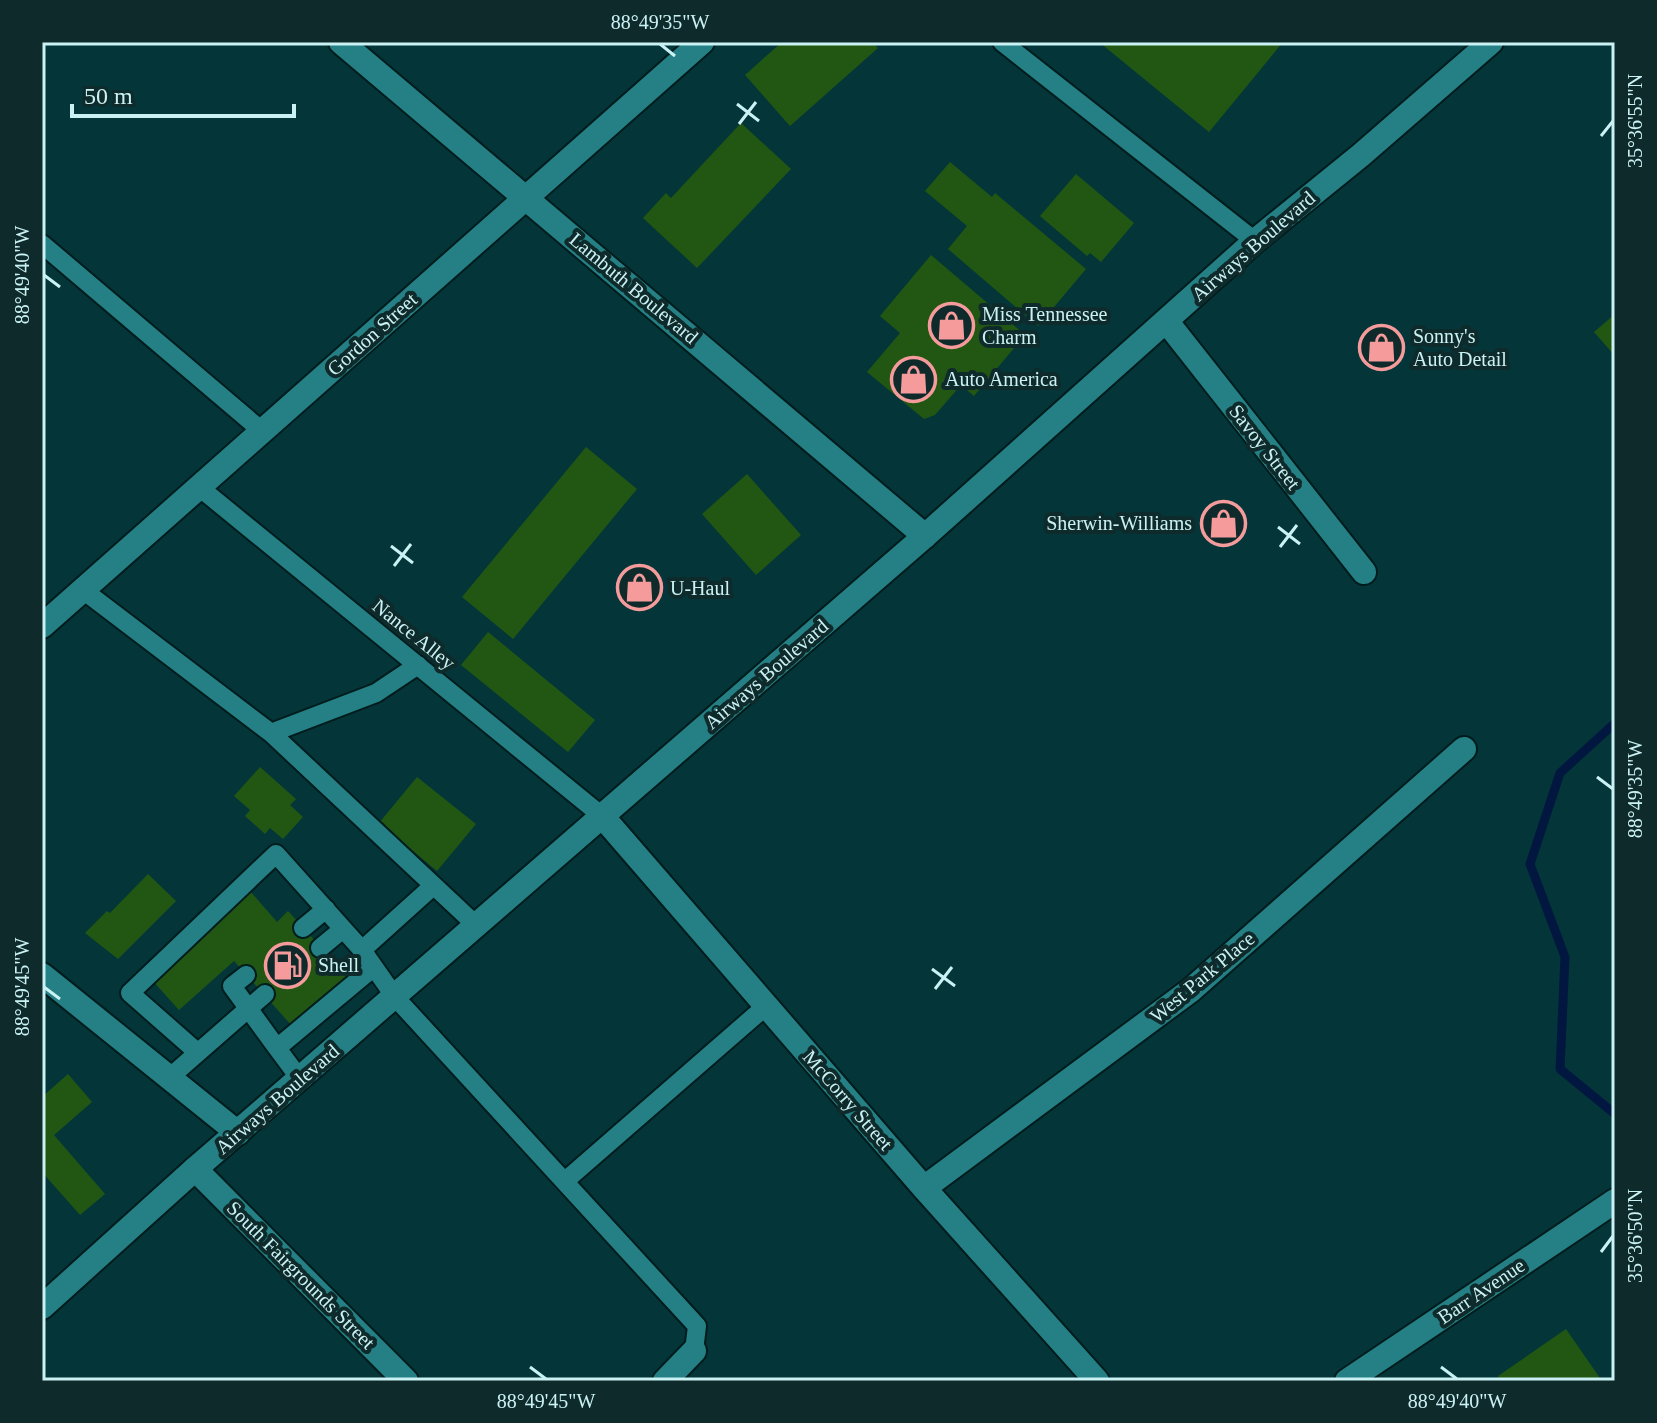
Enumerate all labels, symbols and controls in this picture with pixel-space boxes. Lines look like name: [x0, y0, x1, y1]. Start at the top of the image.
text: 88°49'35"W: [611, 11, 709, 33]
scale bar: [72, 68, 294, 118]
text: 35°36'55"N: [1624, 74, 1646, 168]
text: 50 m: [84, 83, 133, 109]
street label: Airways Boulevard: [1187, 186, 1320, 306]
text: 88°49'40"W: [11, 226, 33, 324]
street label: Lambuth Boulevard: [565, 228, 703, 348]
street label: Gordon Street: [323, 288, 422, 380]
shop icon: Miss Tennessee Charm: [927, 301, 975, 349]
place label: Miss Tennessee Charm: [982, 303, 1108, 348]
shop icon: Sonny's Auto Detail: [1358, 324, 1406, 372]
place label: Sonny's Auto Detail: [1413, 325, 1507, 370]
shop icon: Auto America: [890, 355, 938, 403]
place label: Auto America: [945, 368, 1058, 390]
street label: Savoy Street: [1224, 400, 1305, 495]
shop icon: Sherwin-Williams: [1199, 499, 1247, 547]
place label: Sherwin-Williams: [1046, 512, 1192, 534]
shop icon: U-Haul: [615, 564, 663, 612]
place label: U-Haul: [670, 577, 730, 599]
street label: Nance Alley: [368, 594, 460, 675]
street label: Airways Boulevard: [700, 614, 833, 734]
text: 88°49'35"W: [1624, 740, 1646, 838]
street label: West Park Place: [1145, 927, 1259, 1027]
text: 88°49'45"W: [11, 938, 33, 1036]
fuel station icon: Shell: [263, 941, 311, 989]
place label: Shell: [318, 954, 360, 976]
street label: Airways Boulevard: [211, 1039, 344, 1159]
street label: McCorry Street: [798, 1046, 898, 1155]
text: 35°36'50"N: [1624, 1189, 1646, 1283]
street label: South Fairgrounds Street: [222, 1197, 380, 1354]
street label: Barr Avenue: [1433, 1254, 1529, 1328]
text: 88°49'45"W: [497, 1390, 595, 1412]
text: 88°49'40"W: [1408, 1390, 1506, 1412]

